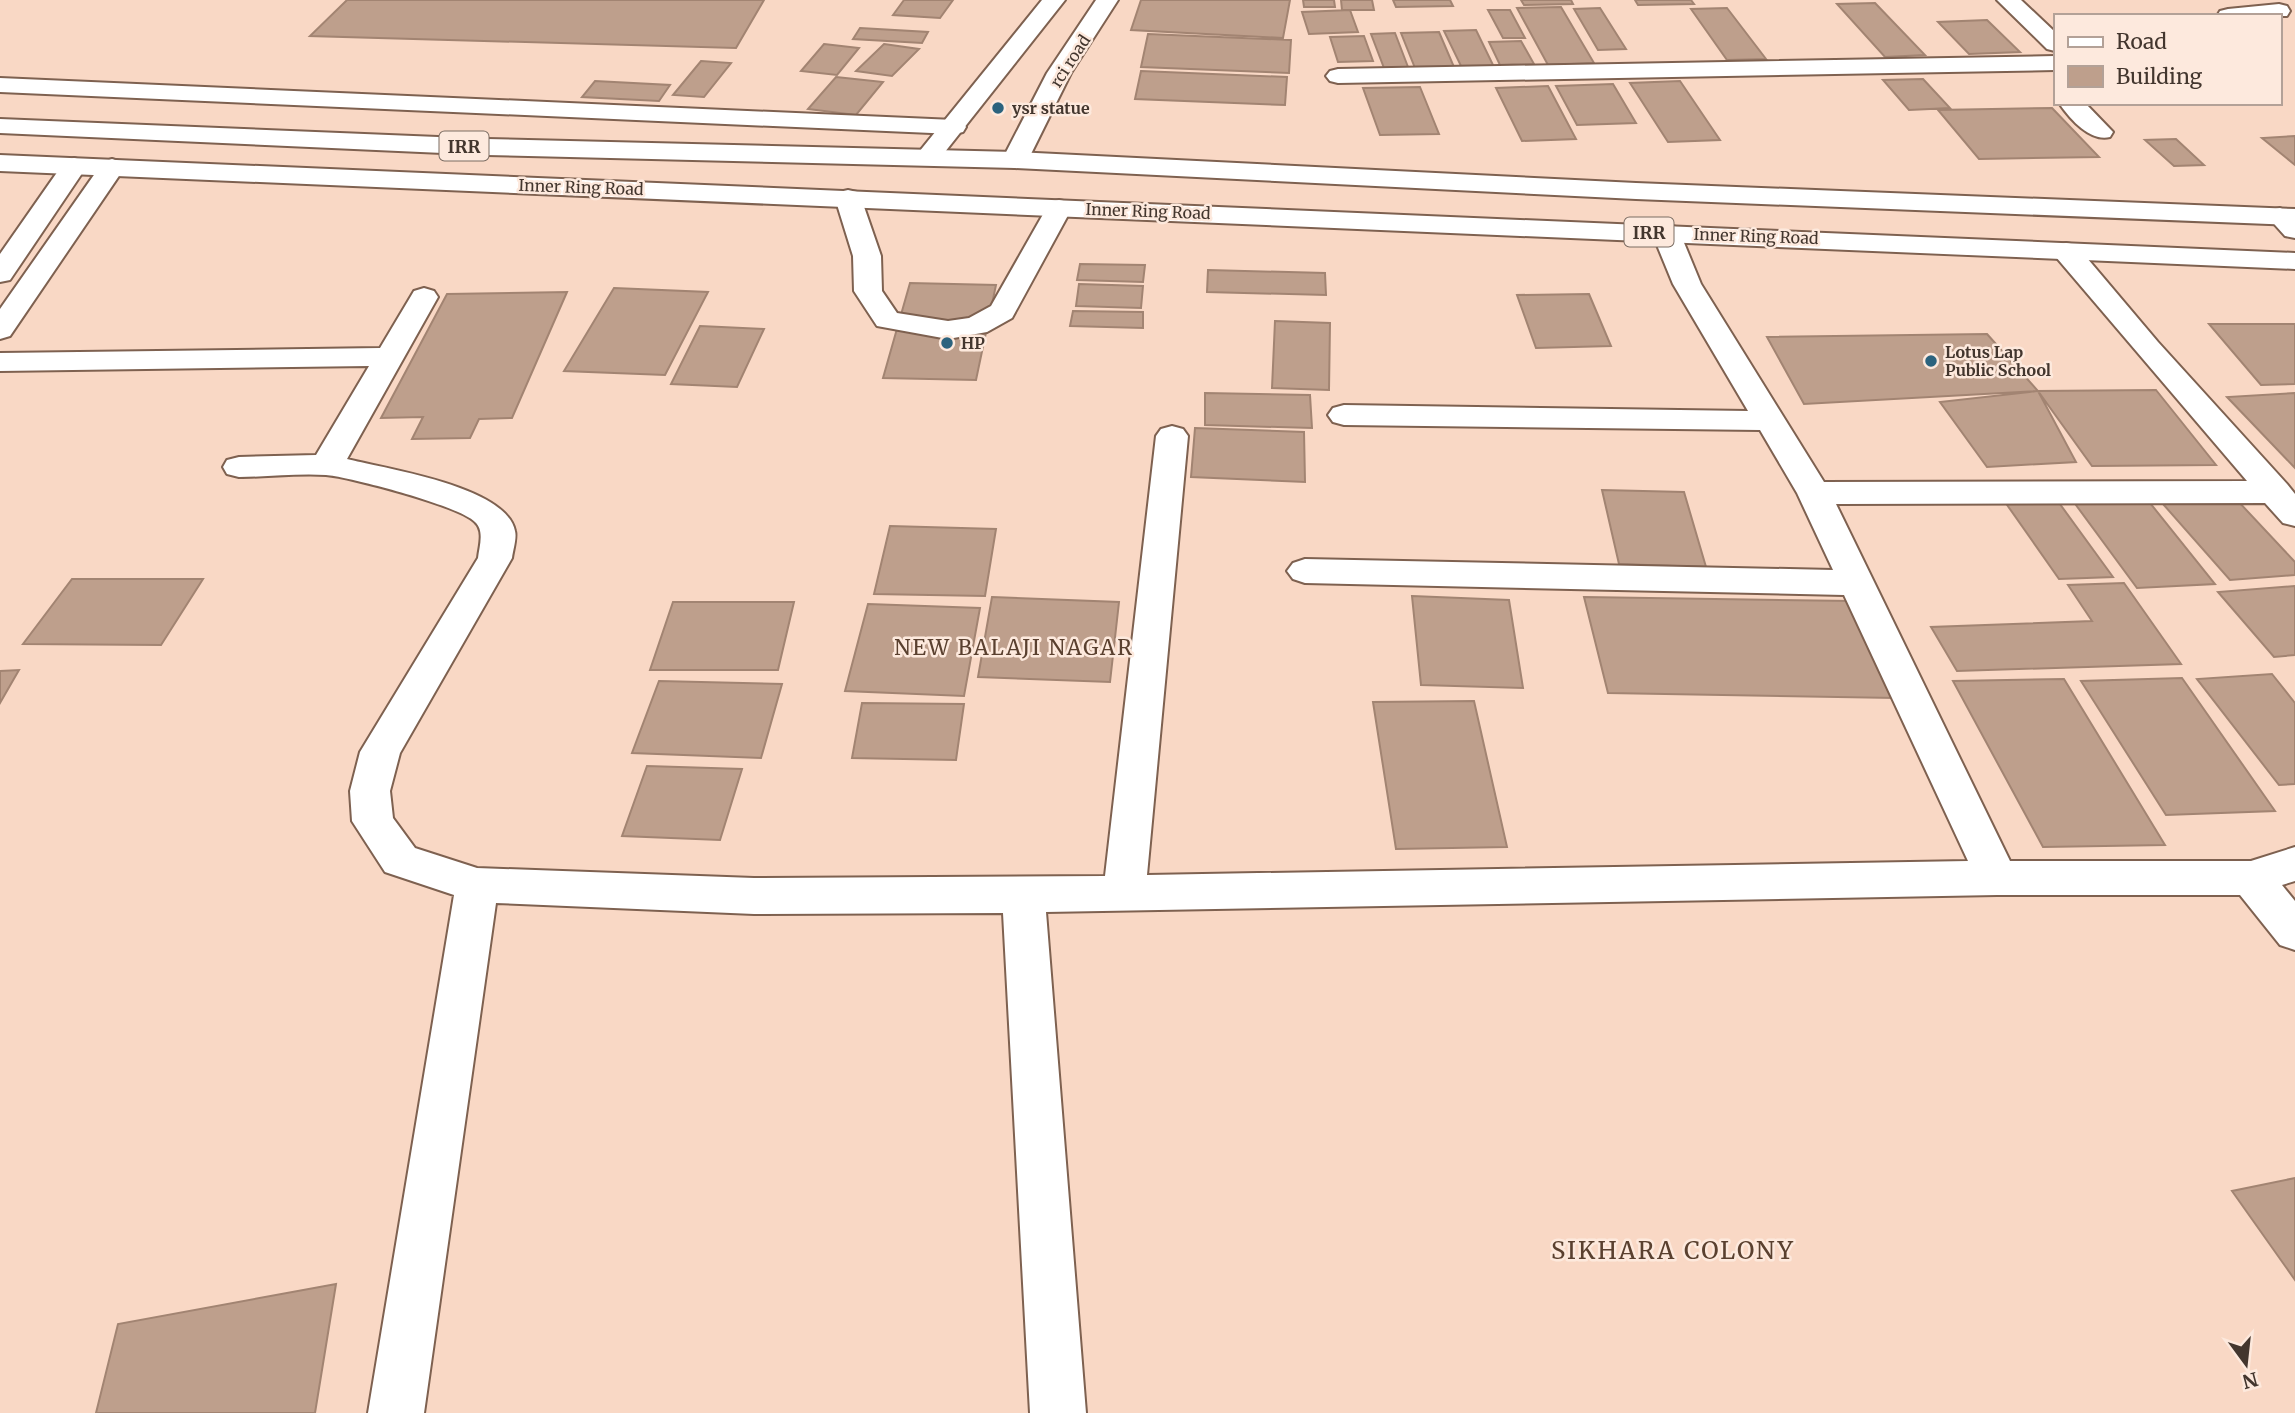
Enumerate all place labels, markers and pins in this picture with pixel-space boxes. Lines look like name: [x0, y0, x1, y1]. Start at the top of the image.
place label: ysr statue: [1012, 98, 1090, 118]
marker: ysr statue: [990, 100, 1006, 116]
place label: HP: [961, 333, 985, 353]
marker: HP: [939, 335, 955, 351]
place label: Lotus Lap Public School: [1945, 342, 2051, 380]
marker: Lotus Lap Public School: [1923, 353, 1939, 369]

